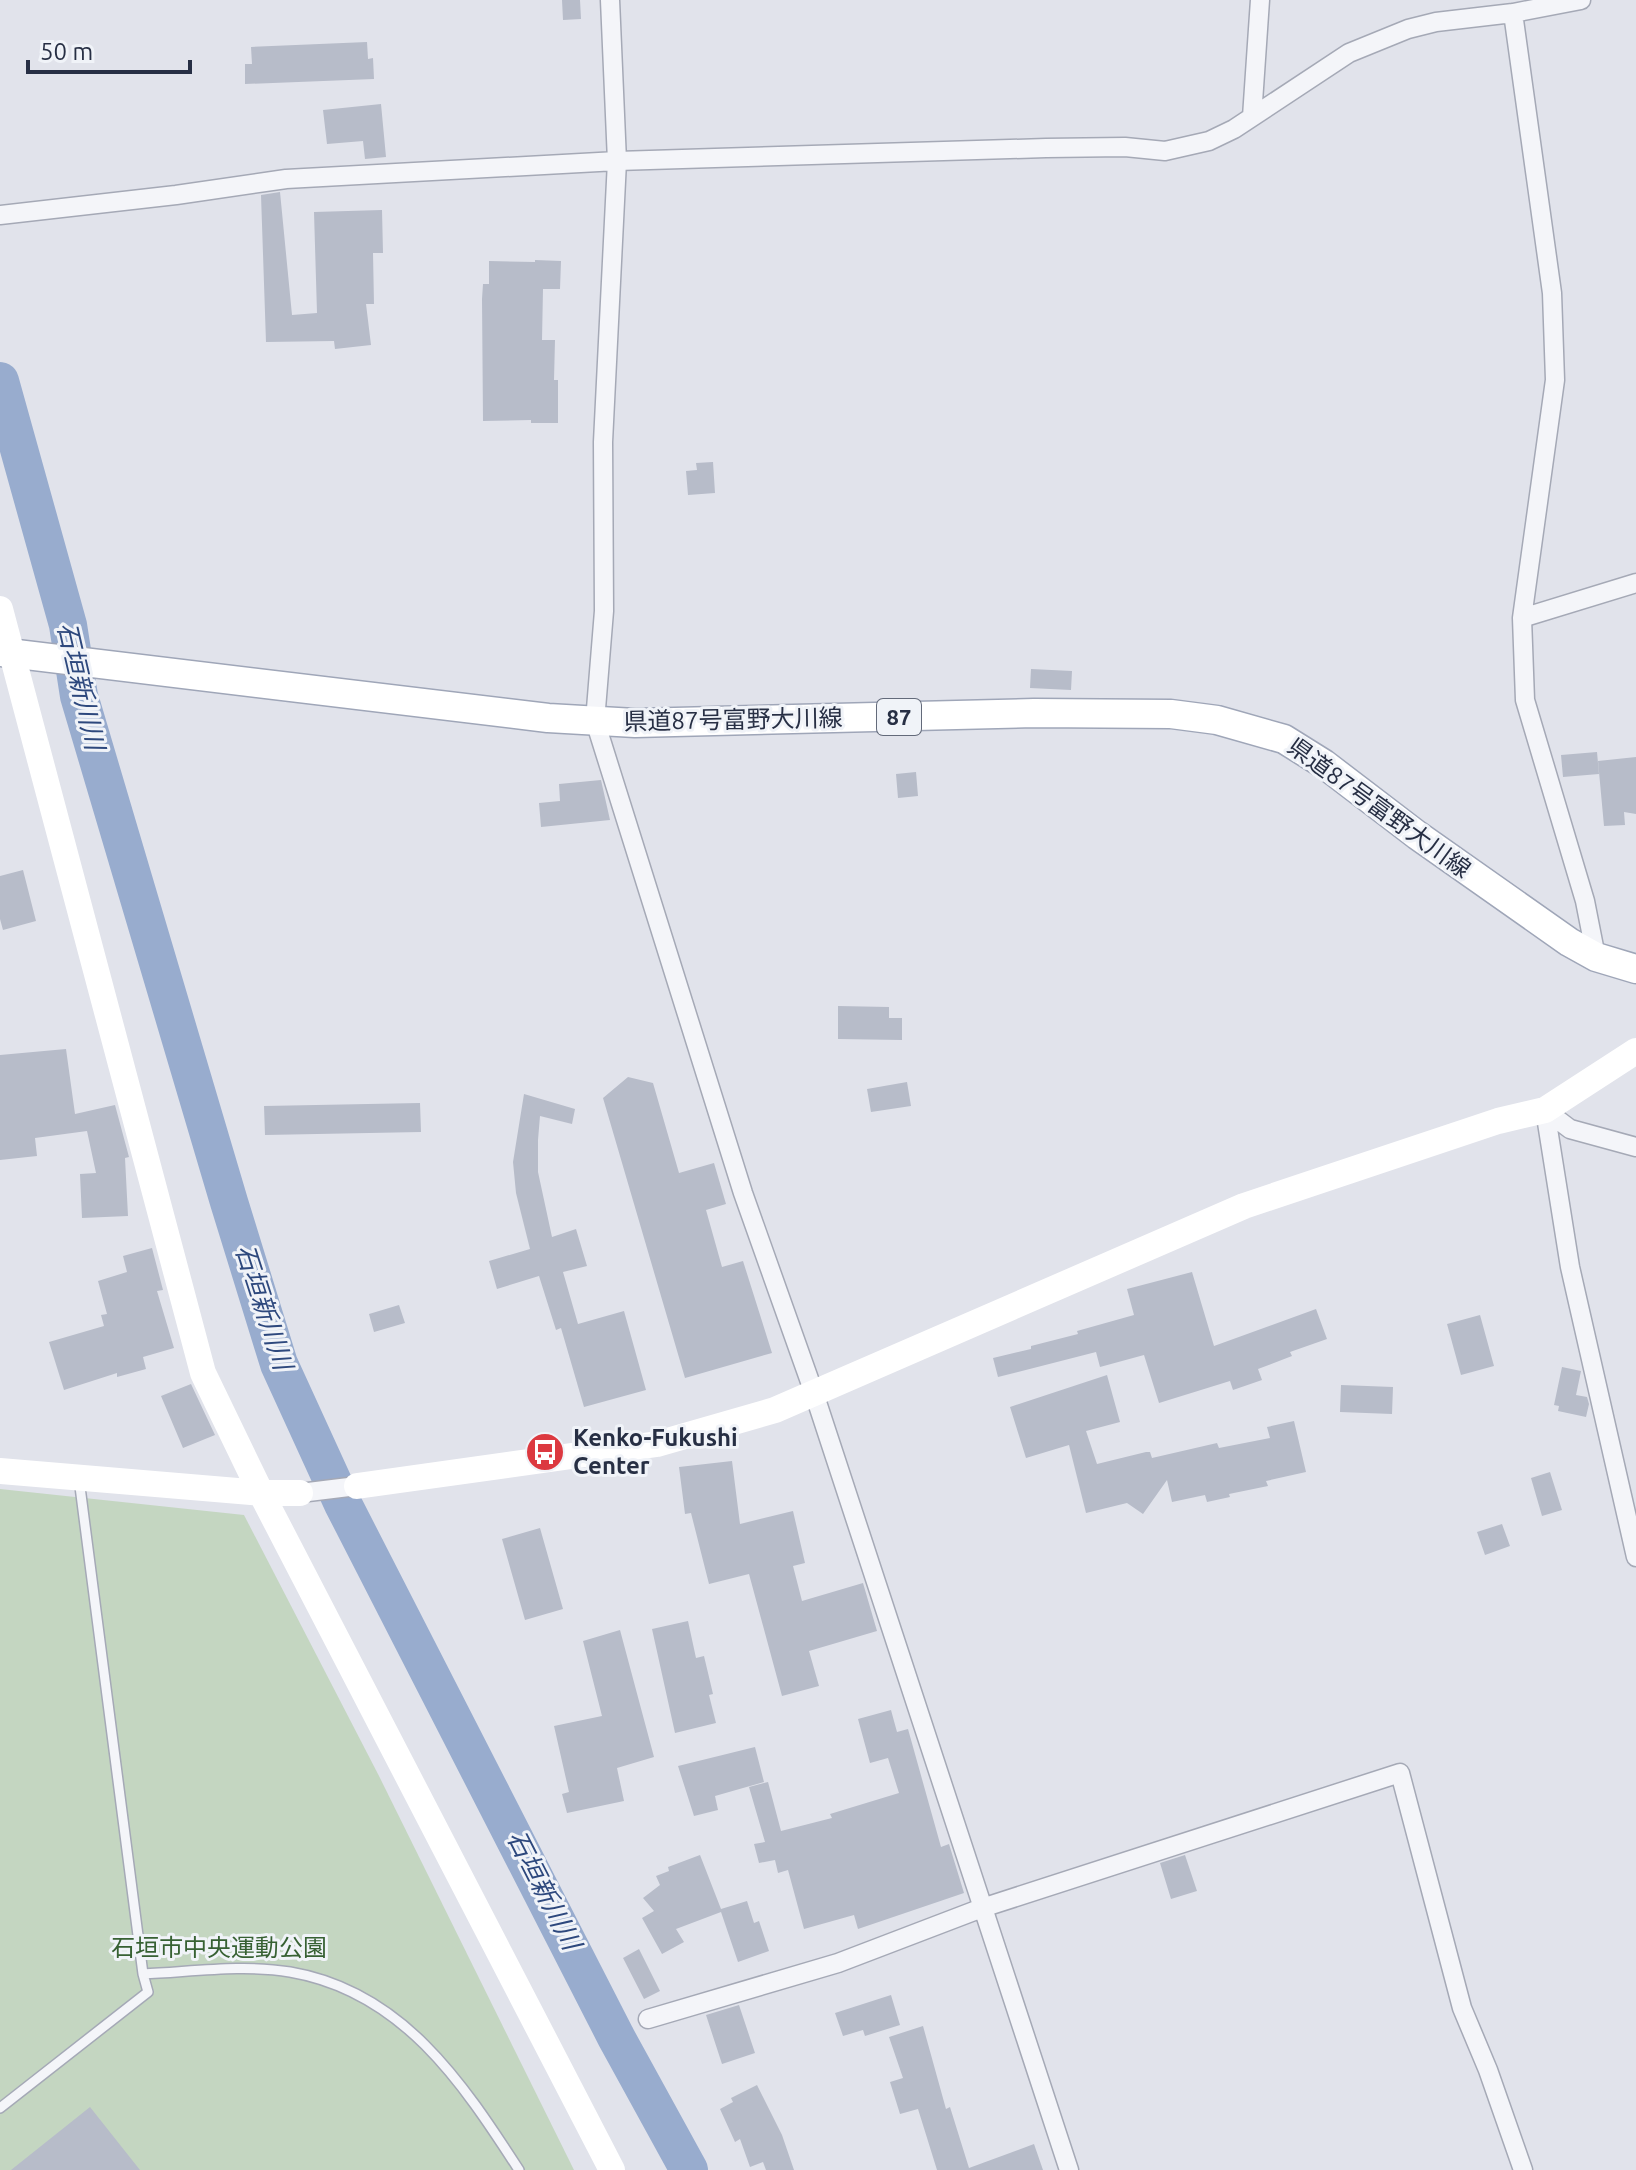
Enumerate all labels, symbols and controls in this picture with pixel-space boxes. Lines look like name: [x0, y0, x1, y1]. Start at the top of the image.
scale bar: [28, 24, 190, 74]
text: 50 m: [40, 38, 93, 65]
water label: 石垣新川川: [53, 619, 111, 755]
road number: 87: [877, 699, 921, 735]
street label: 県道87号富野大川線: [623, 704, 843, 735]
street label: 県道87号富野大川線: [1283, 732, 1476, 883]
water label: 石垣新川川: [231, 1241, 299, 1376]
place label: Kenko-Fukushi Center: [573, 1424, 738, 1479]
bus stop icon: Kenko-Fukushi Center: [524, 1431, 566, 1473]
water label: 石垣新川川: [502, 1825, 588, 1957]
park label: 石垣市中央運動公園: [111, 1934, 327, 1961]

